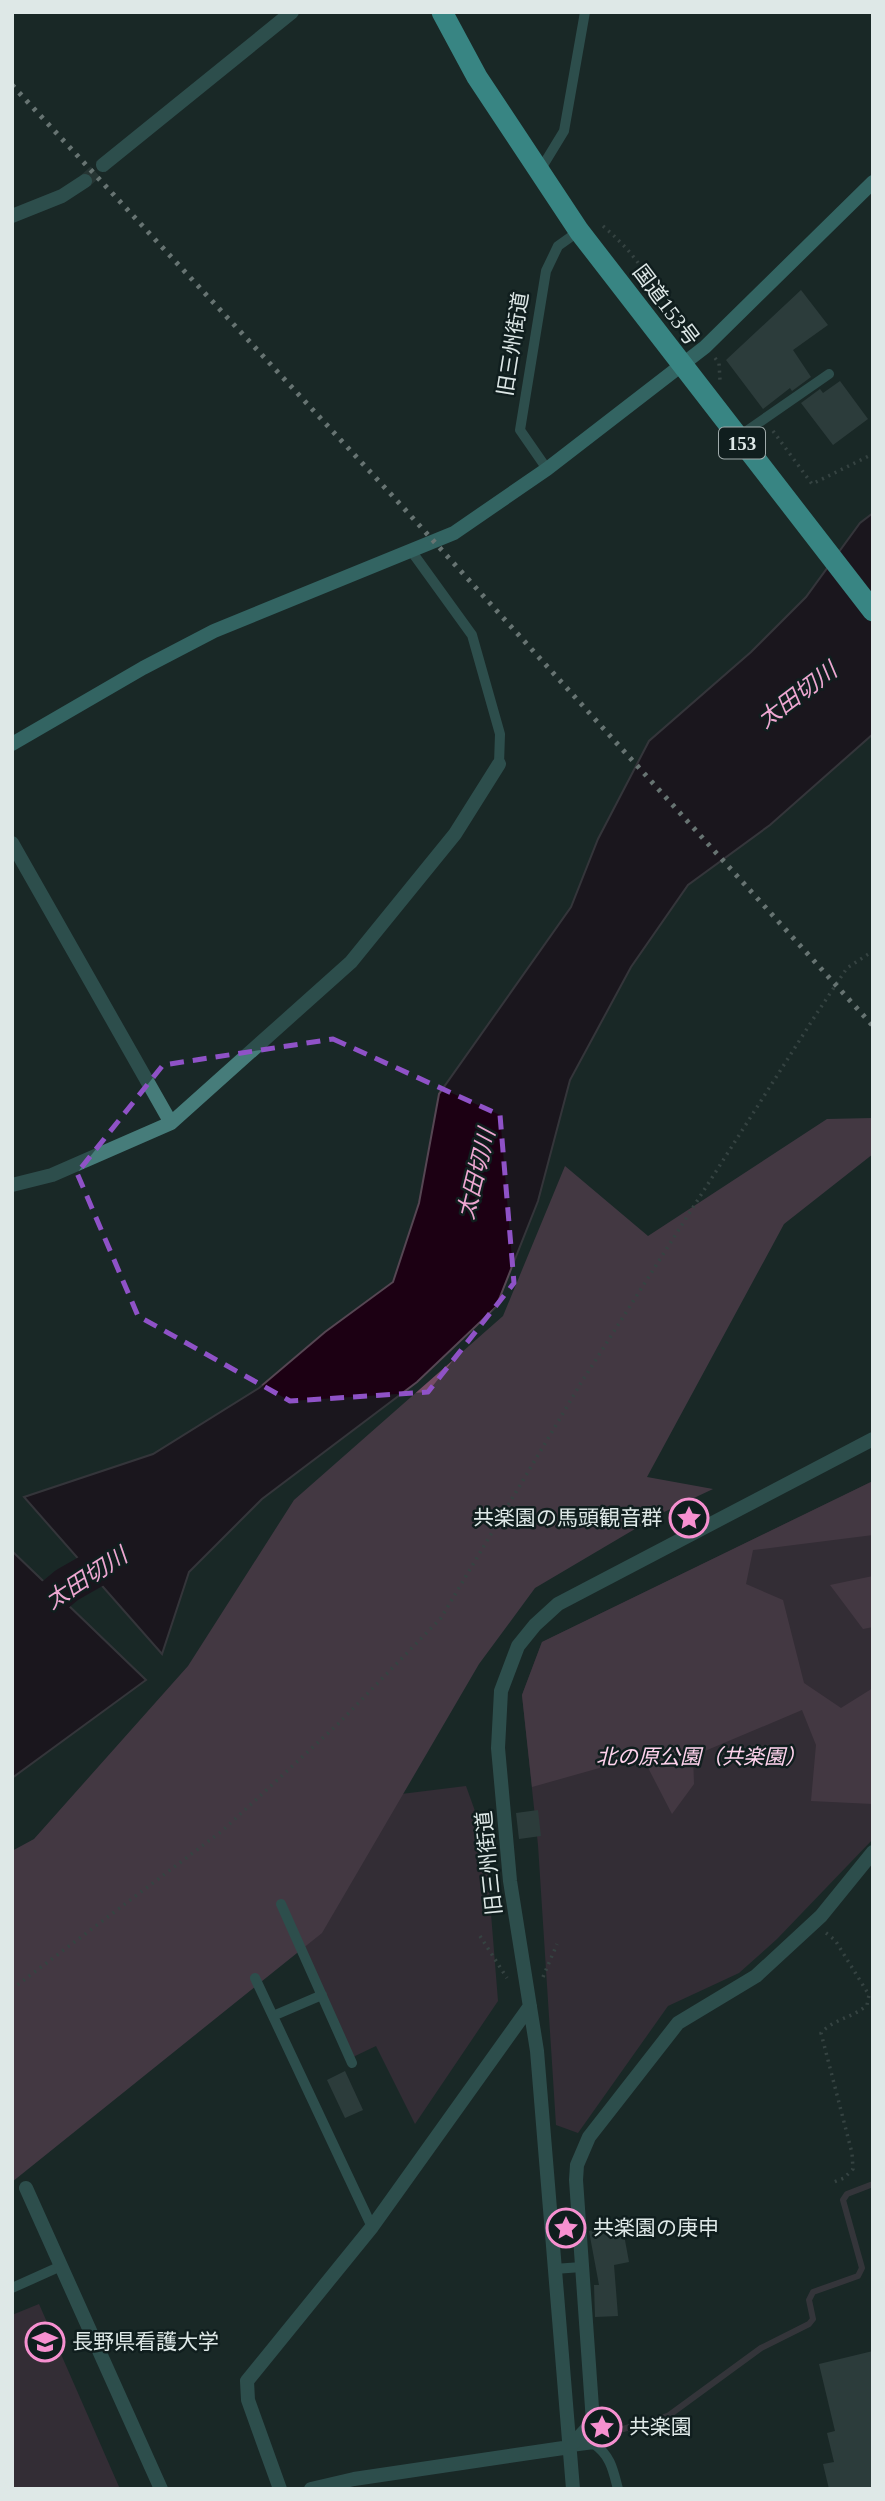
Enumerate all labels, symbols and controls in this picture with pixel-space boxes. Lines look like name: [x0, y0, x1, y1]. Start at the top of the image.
street label: 国道153号: [628, 260, 704, 350]
street label: 旧三州街道: [493, 290, 533, 398]
road number: 153: [719, 428, 765, 458]
water label: 太田切川: [753, 656, 844, 733]
water label: 太田切川: [453, 1124, 500, 1222]
place icon: 共楽園の馬頭観音群: [668, 1497, 710, 1539]
place label: 共楽園の馬頭観音群: [473, 1506, 662, 1530]
water label: 太田切川: [41, 1541, 134, 1614]
park label: 北の原公園（共楽園）: [596, 1745, 806, 1769]
street label: 旧三州街道: [472, 1810, 506, 1916]
place icon: 共楽園の庚申: [545, 2207, 587, 2249]
place label: 共楽園の庚申: [593, 2216, 719, 2240]
school or university icon: 長野県看護大学: [24, 2321, 66, 2363]
place label: 長野県看護大学: [72, 2330, 219, 2354]
place icon: 共楽園: [581, 2406, 623, 2448]
place label: 共楽園: [629, 2415, 692, 2439]

